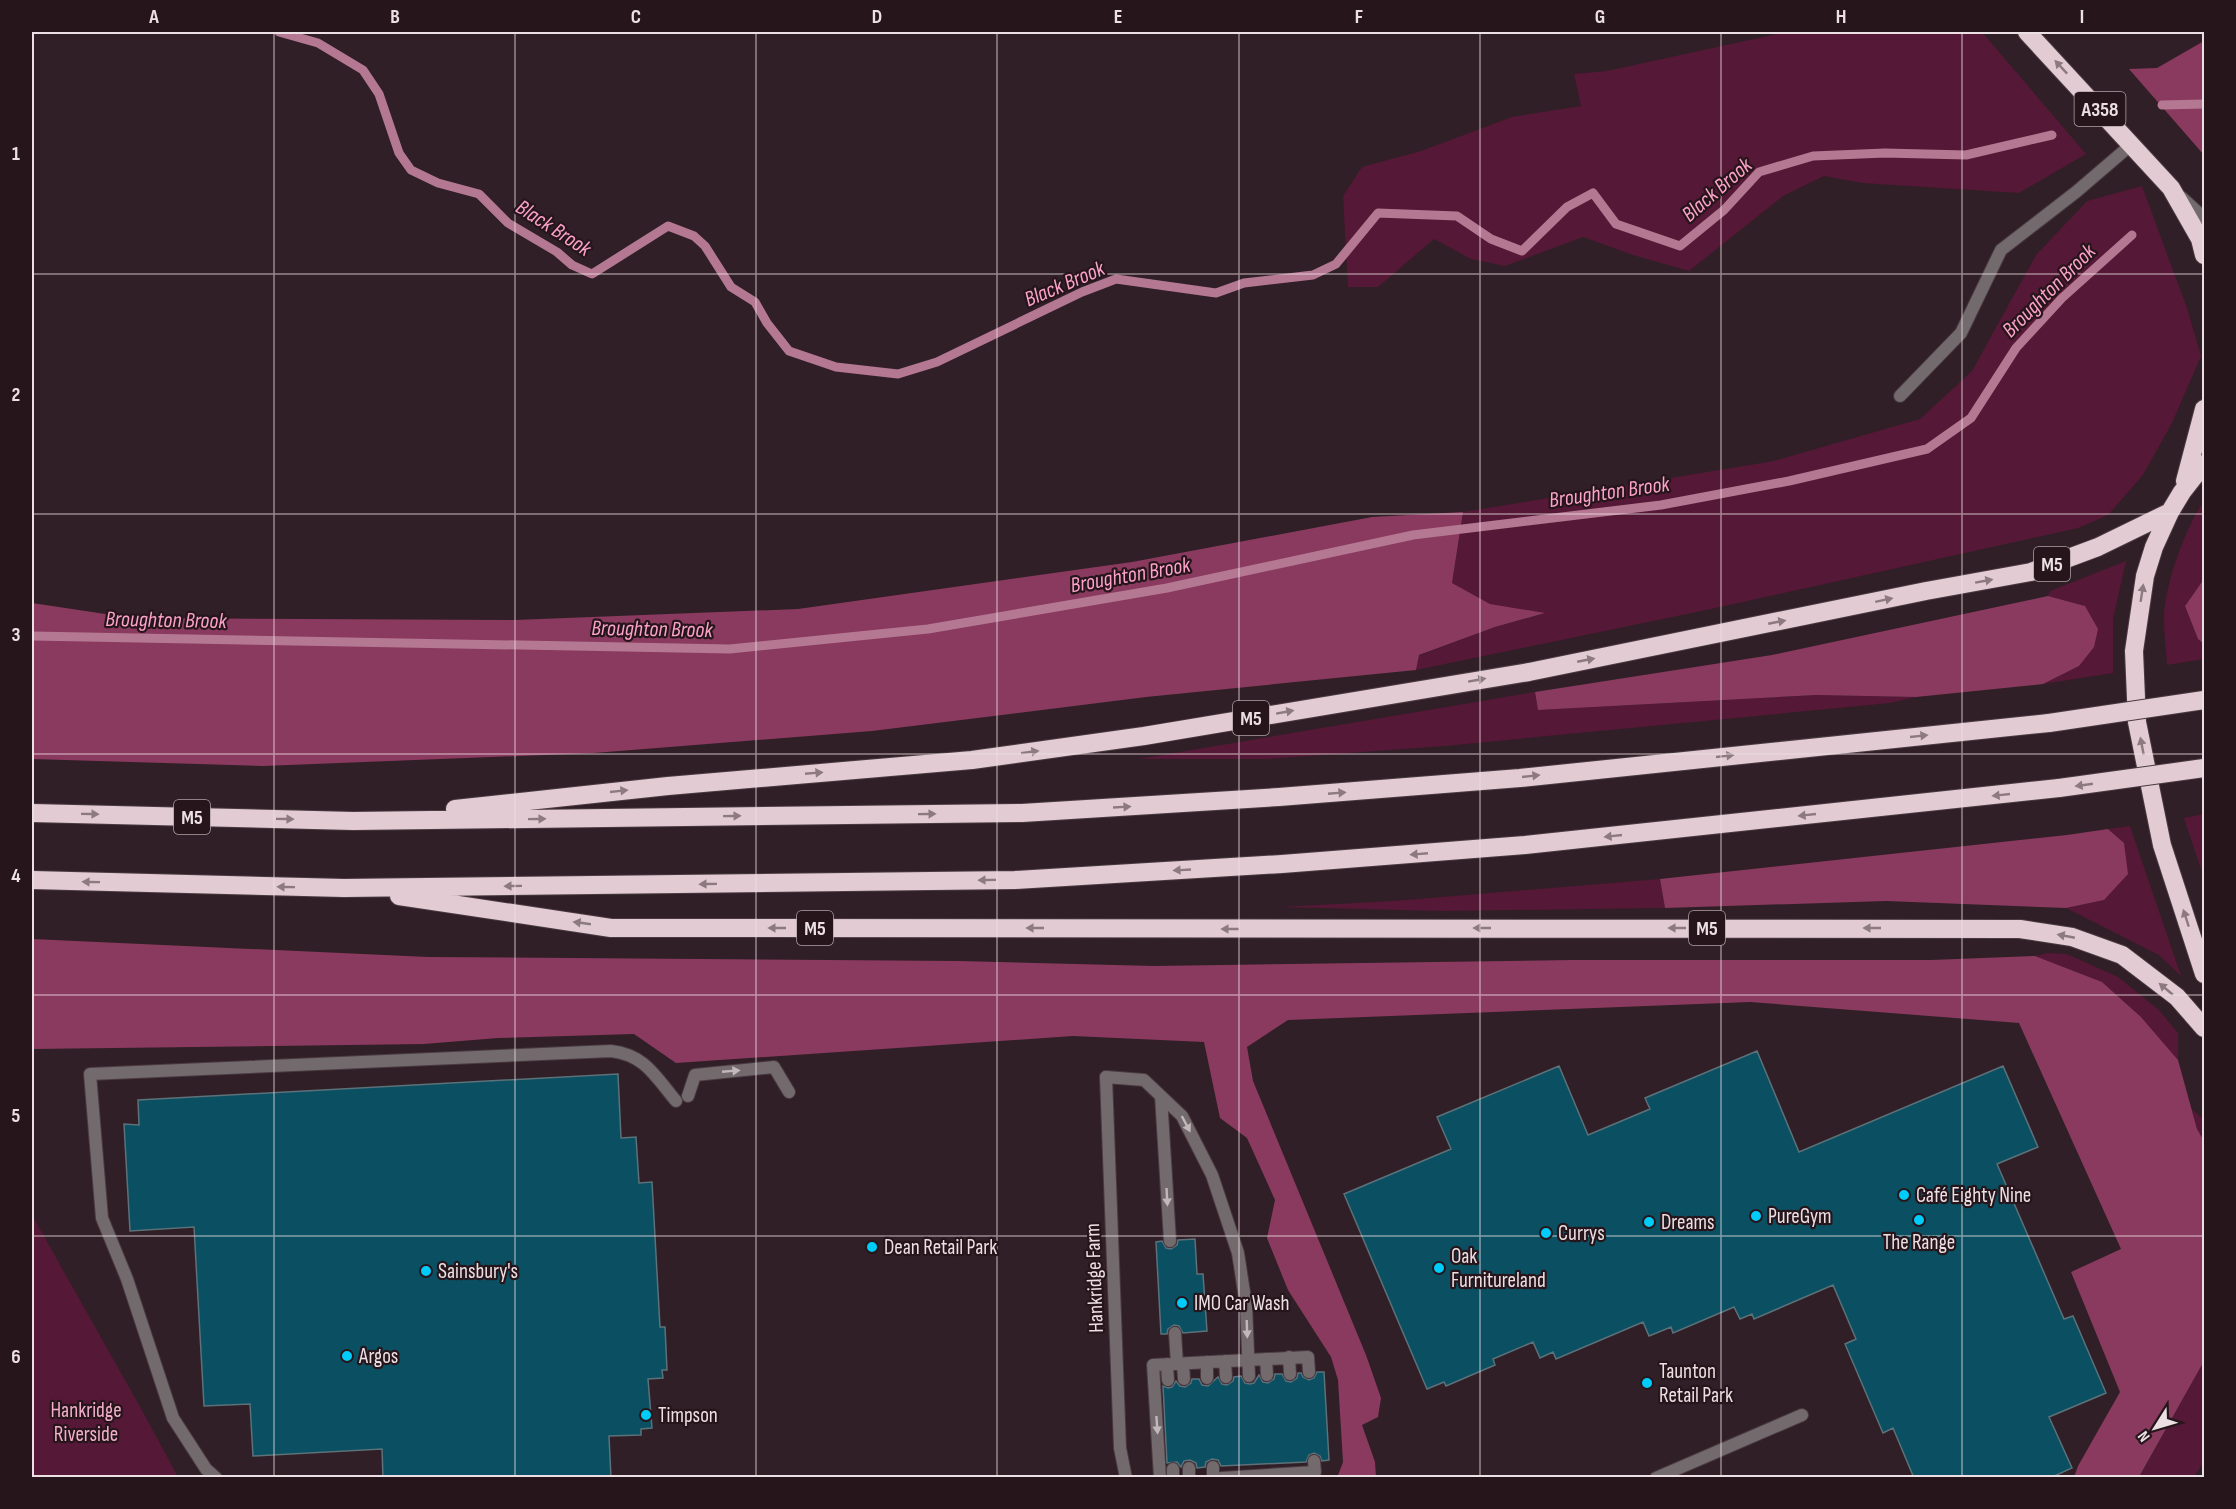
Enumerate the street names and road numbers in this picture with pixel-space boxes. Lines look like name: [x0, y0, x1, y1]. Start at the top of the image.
road number: A358: [2074, 92, 2126, 126]
road number: M5: [2034, 547, 2070, 581]
road number: M5: [1233, 701, 1269, 735]
road number: M5: [174, 800, 210, 834]
road number: M5: [797, 911, 833, 945]
road number: M5: [1689, 911, 1725, 945]
street label: Hankridge Farm: [1080, 1223, 1109, 1333]

